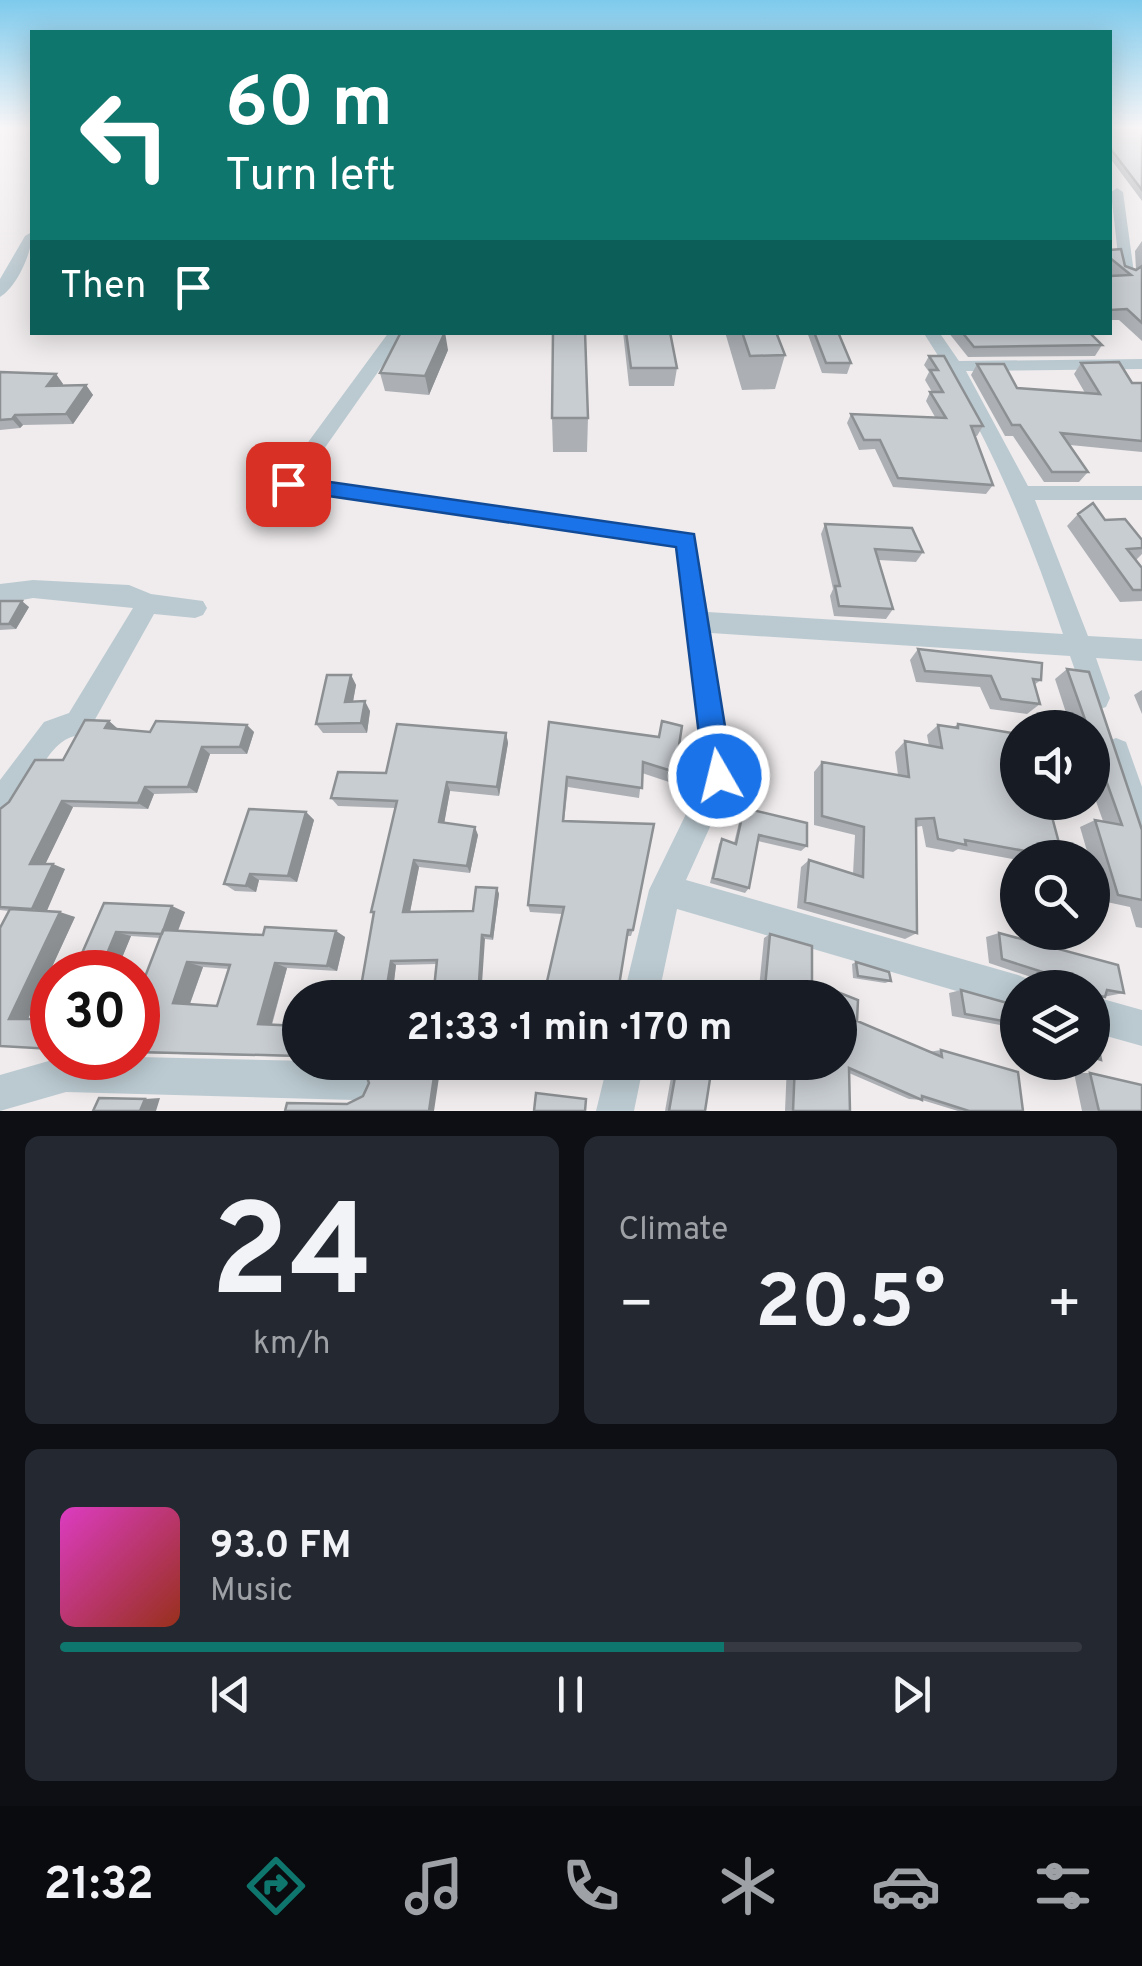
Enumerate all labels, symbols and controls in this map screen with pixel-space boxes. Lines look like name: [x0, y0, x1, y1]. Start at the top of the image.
text: 60 m: [225, 62, 393, 151]
icon: left: [60, 70, 190, 200]
text: Turn left: [225, 149, 396, 206]
icon: arrive: [166, 260, 221, 315]
text: Then: [60, 263, 146, 312]
pin: [246, 442, 331, 527]
icon: arrive: [261, 457, 316, 512]
map controls: [1000, 710, 1110, 1080]
button: sound: [1000, 710, 1110, 820]
position arrow: [667, 724, 771, 828]
button: search: [1000, 840, 1110, 950]
speed limit sign: 30: [30, 950, 160, 1080]
button: layers: [1000, 970, 1110, 1080]
text: 21:33 · 1 min · 170 m: [407, 1005, 732, 1054]
text: 24: [210, 1177, 373, 1342]
text: Climate: [619, 1211, 728, 1251]
text: 20.5°: [755, 1259, 945, 1354]
text: −: [619, 1272, 654, 1342]
text: +: [1047, 1272, 1082, 1342]
text: km/h: [253, 1325, 331, 1365]
text: 93.0 FM: [210, 1523, 352, 1572]
text: Music: [210, 1572, 293, 1612]
icon: previous: [203, 1667, 258, 1722]
icon: pause: [543, 1667, 598, 1722]
icon: next: [884, 1667, 939, 1722]
icon: directions: [241, 1851, 311, 1921]
icon: music: [399, 1851, 469, 1921]
icon: phone: [556, 1851, 626, 1921]
icon: climate: [713, 1851, 783, 1921]
icon: car: [871, 1851, 941, 1921]
icon: filters: [1028, 1851, 1098, 1921]
text: 21:32: [44, 1858, 154, 1915]

